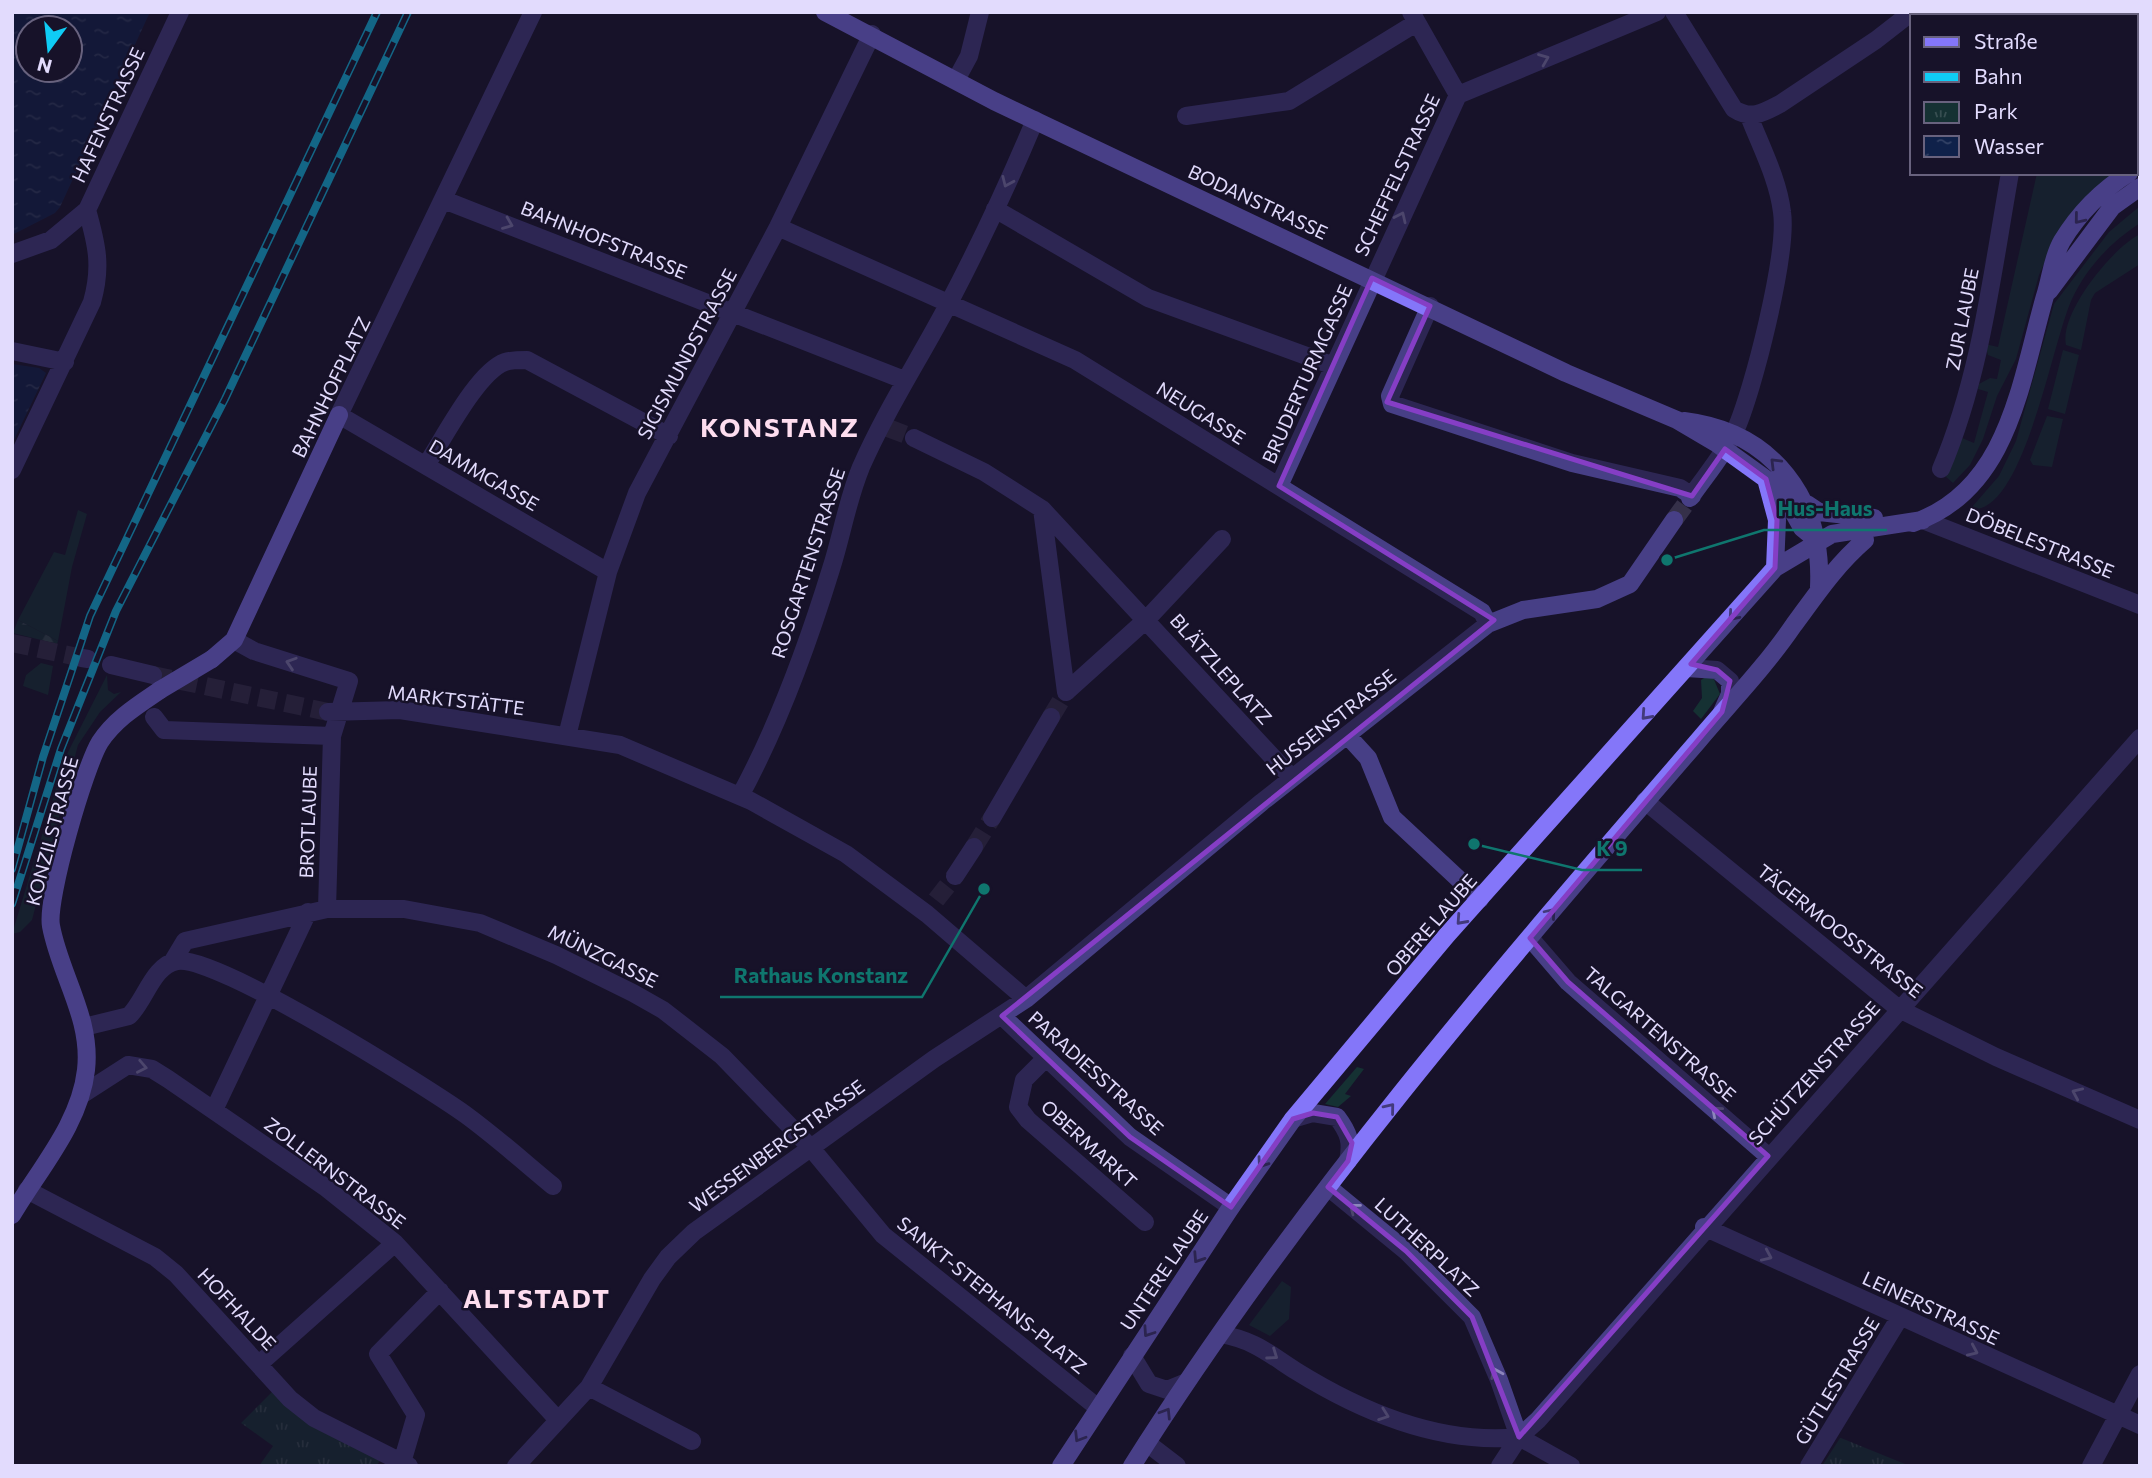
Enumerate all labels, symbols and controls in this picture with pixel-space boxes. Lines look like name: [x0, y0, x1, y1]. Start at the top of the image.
north arrow: [14, 14, 84, 84]
legend: [1910, 14, 2138, 175]
text: Straße: [1974, 28, 2038, 53]
street label: HAFENSTRASSE: [66, 44, 149, 186]
text: N: [35, 53, 54, 79]
one-way arrow: [1537, 54, 1549, 68]
text: Bahn: [1974, 63, 2023, 88]
street label: SCHEFFELSTRASSE: [1349, 90, 1444, 259]
text: Park: [1974, 98, 2018, 123]
text: Wasser: [1974, 133, 2044, 158]
street label: BODANSTRASSE: [1185, 159, 1332, 244]
one-way arrow: [1001, 175, 1015, 188]
street label: BAHNHOFSTRASSE: [518, 196, 691, 283]
one-way arrow: [2074, 211, 2087, 223]
one-way arrow: [1392, 212, 1406, 224]
one-way arrow: [501, 216, 513, 230]
street label: SIGISMUNDSTRASSE: [632, 265, 741, 443]
street label: ZUR LAUBE: [1940, 266, 1983, 372]
street label: BRUDERTURMGASSE: [1257, 281, 1356, 467]
street label: BAHNHOFPLATZ: [287, 313, 375, 461]
street label: NEUGASSE: [1153, 376, 1250, 449]
district label: KONSTANZ: [700, 411, 860, 442]
street label: DAMMGASSE: [425, 434, 543, 515]
one-way arrow: [1771, 459, 1784, 472]
street label: ROSGARTENSTRASSE: [766, 465, 849, 661]
callout: Hus-Haus: [1764, 488, 1887, 530]
text: Hus-Haus: [1777, 495, 1873, 520]
street label: DÖBELESTRASSE: [1963, 502, 2118, 583]
one-way arrow: [1729, 608, 1741, 621]
street label: BLÄTZLEPLATZ: [1166, 609, 1277, 729]
one-way arrow: [285, 656, 297, 671]
street label: HUSSENSTRASSE: [1261, 664, 1400, 779]
street label: MARKTSTÄTTE: [386, 680, 526, 719]
one-way arrow: [1642, 706, 1654, 719]
street label: KONZILSTRASSE: [21, 754, 82, 908]
street label: BROTLAUBE: [294, 765, 321, 879]
callout: K 9: [1582, 828, 1642, 870]
text: K 9: [1596, 835, 1628, 860]
street label: TÄGERMOOSSTRASSE: [1753, 859, 1928, 1002]
street label: OBERE LAUBE: [1380, 869, 1481, 980]
one-way arrow: [1543, 909, 1555, 922]
one-way arrow: [1456, 912, 1469, 925]
street label: MÜNZGASSE: [545, 919, 662, 992]
callout: Rathaus Konstanz: [720, 955, 922, 997]
street label: TALGARTENSTRASSE: [1580, 961, 1741, 1106]
text: Rathaus Konstanz: [734, 962, 908, 987]
street label: SCHÜTZENSTRASSE: [1743, 996, 1884, 1149]
street label: PARADIESSTRASSE: [1024, 1006, 1169, 1139]
one-way arrow: [136, 1059, 148, 1074]
street label: WESSENBERGSTRASSE: [685, 1074, 869, 1217]
one-way arrow: [2072, 1087, 2085, 1101]
street label: OBERMARKT: [1037, 1095, 1142, 1193]
one-way arrow: [1382, 1103, 1394, 1116]
one-way arrow: [1712, 1107, 1725, 1119]
street label: ZOLLERNSTRASSE: [260, 1112, 410, 1233]
one-way arrow: [1258, 1155, 1270, 1168]
street label: LUTHERPLATZ: [1370, 1192, 1484, 1301]
one-way arrow: [1349, 1203, 1361, 1216]
street label: UNTERE LAUBE: [1115, 1205, 1212, 1334]
street label: SANKT-STEPHANS-PLATZ: [893, 1211, 1092, 1378]
one-way arrow: [1759, 1248, 1772, 1262]
one-way arrow: [1194, 1250, 1207, 1263]
street label: HOFHALDE: [193, 1263, 281, 1355]
street label: LEINERSTRASSE: [1859, 1266, 2003, 1349]
district label: ALTSTADT: [463, 1282, 611, 1313]
street label: GÜTLESTRASSE: [1789, 1313, 1884, 1449]
one-way arrow: [1144, 1324, 1156, 1337]
one-way arrow: [1966, 1343, 1978, 1357]
one-way arrow: [1265, 1347, 1278, 1359]
one-way arrow: [1490, 1367, 1504, 1380]
one-way arrow: [1378, 1407, 1390, 1421]
one-way arrow: [1157, 1408, 1170, 1421]
one-way arrow: [1075, 1429, 1088, 1442]

